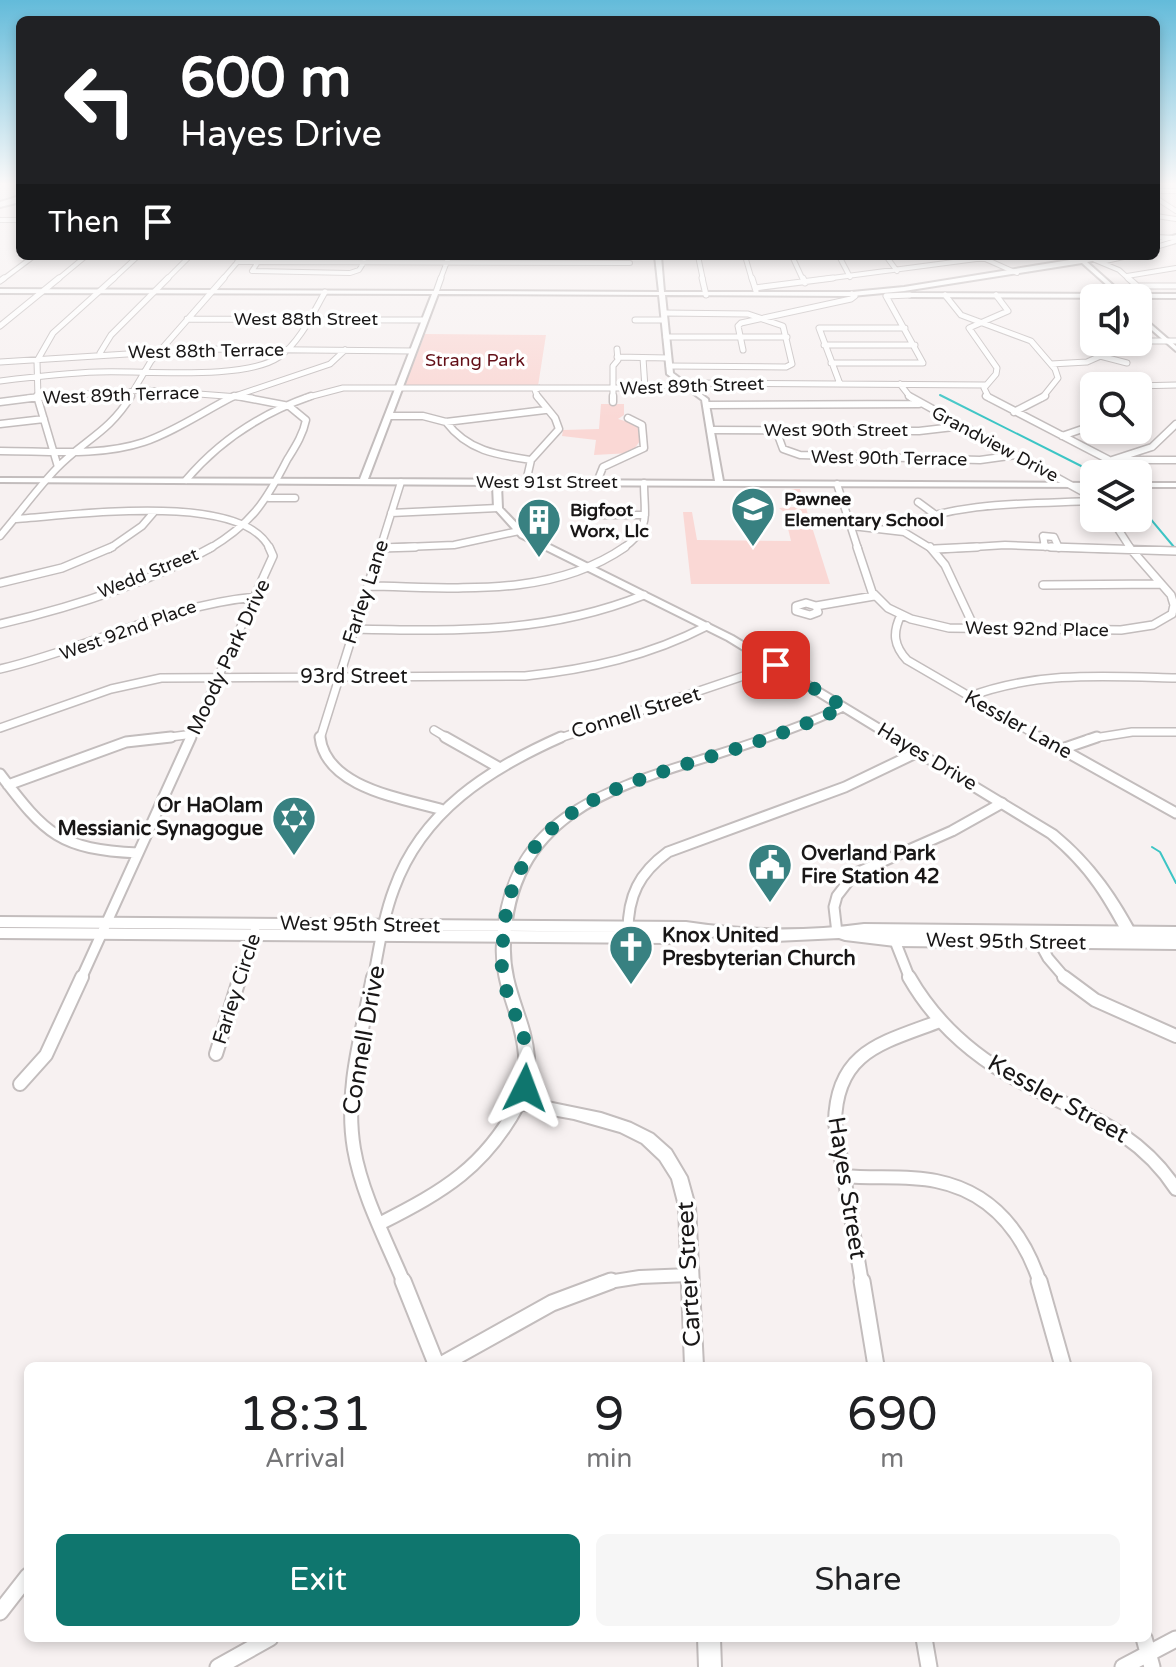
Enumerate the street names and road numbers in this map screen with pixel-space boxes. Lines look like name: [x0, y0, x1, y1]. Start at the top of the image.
street label: West 88th Street: [234, 308, 378, 330]
street label: West 88th Terrace: [128, 339, 284, 363]
street label: West 89th Street: [620, 372, 765, 400]
street label: West 89th Terrace: [42, 381, 200, 409]
street label: Grandview Drive: [928, 401, 1062, 487]
street label: West 90th Street: [764, 419, 908, 441]
street label: West 90th Terrace: [811, 446, 967, 470]
street label: West 91st Street: [476, 471, 618, 493]
street label: Farley Lane: [338, 537, 394, 647]
street label: Wedd Street: [95, 543, 202, 603]
street label: Moody Park Drive: [182, 575, 276, 739]
street label: West 92nd Place: [57, 595, 199, 665]
street label: West 92nd Place: [965, 617, 1109, 641]
street label: 93rd Street: [300, 665, 408, 689]
street label: Connell Street: [569, 682, 704, 744]
street label: Kessler Lane: [960, 686, 1076, 764]
street label: Hayes Drive: [873, 718, 981, 796]
street label: West 95th Street: [280, 912, 441, 938]
street label: West 95th Street: [926, 929, 1087, 955]
street label: Farley Circle: [208, 931, 266, 1047]
street label: Connell Drive: [337, 963, 391, 1117]
street label: Kessler Street: [983, 1048, 1133, 1150]
street label: Hayes Street: [821, 1115, 873, 1261]
street label: Carter Street: [671, 1200, 707, 1348]

